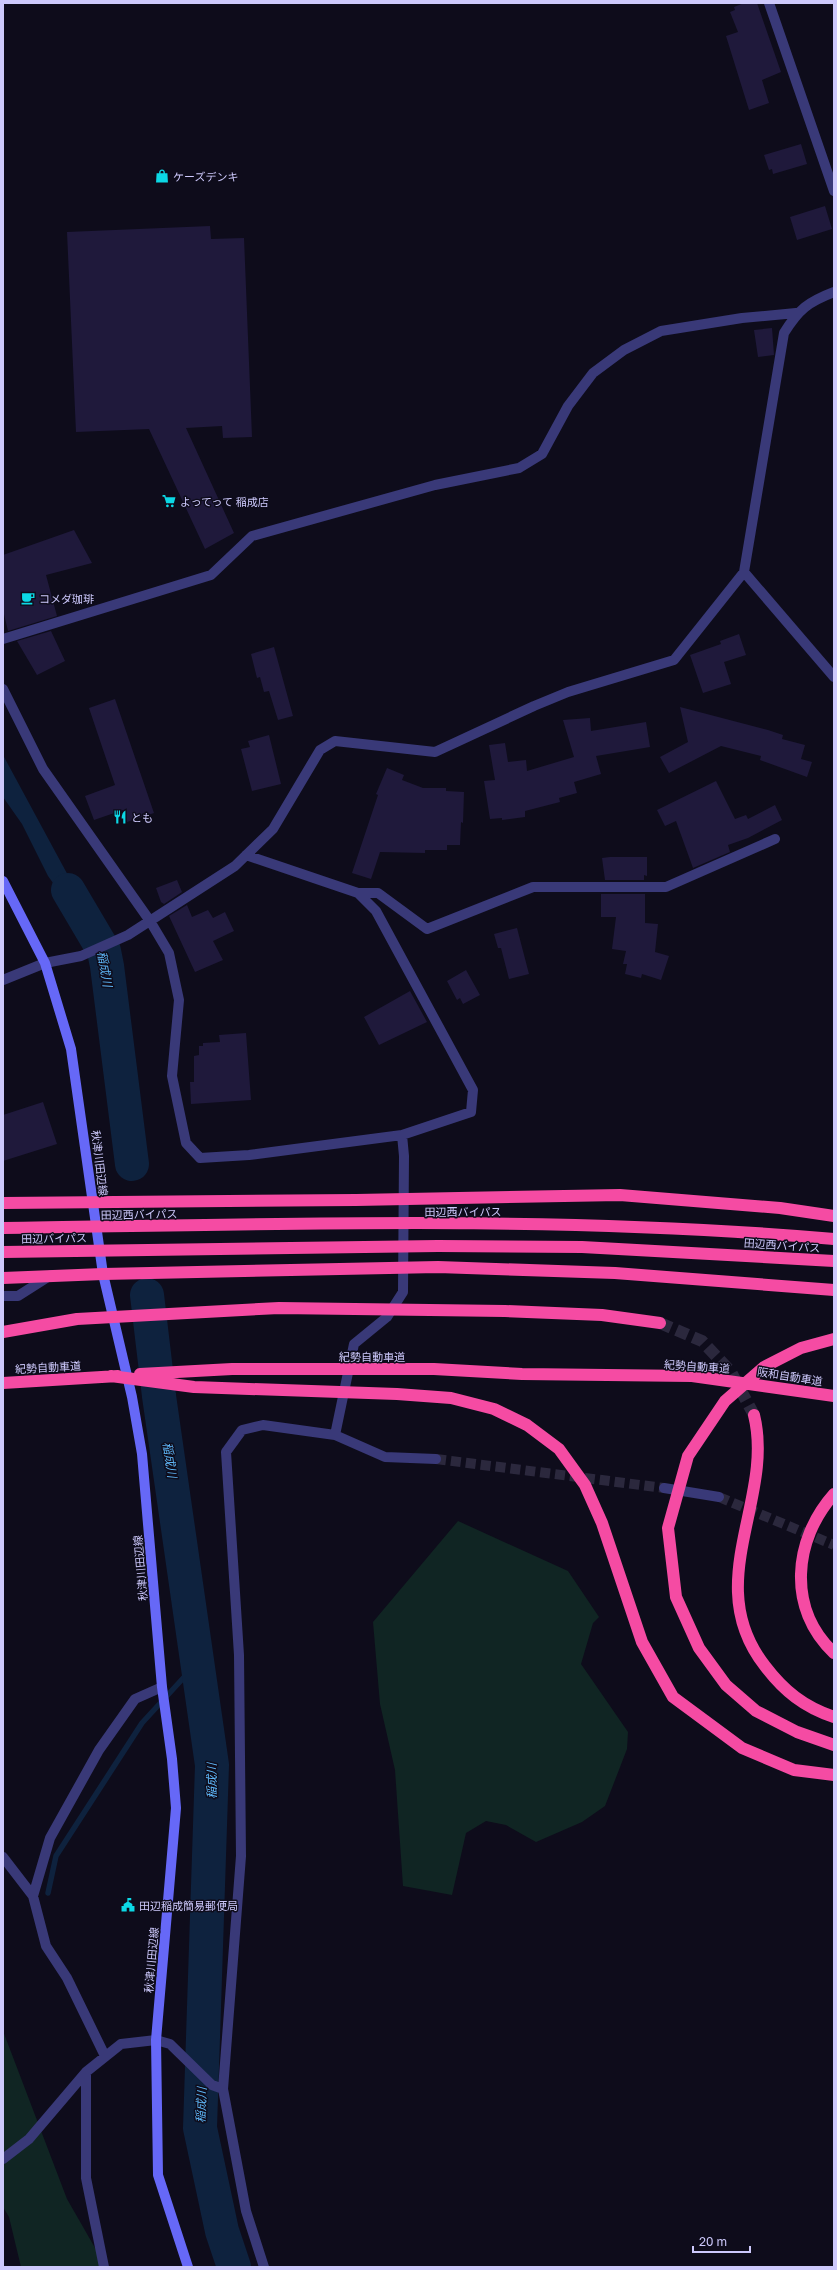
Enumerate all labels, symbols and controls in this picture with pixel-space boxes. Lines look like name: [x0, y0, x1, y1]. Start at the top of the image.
shop icon: ケーズデンキ: [154, 168, 170, 184]
place label: ケーズデンキ: [173, 170, 238, 183]
supermarket icon: よってって 稲成店: [161, 493, 177, 509]
place label: よってって 稲成店: [180, 495, 269, 508]
cafe icon: コメダ珈琲: [20, 590, 36, 606]
place label: コメダ珈琲: [39, 592, 94, 605]
restaurant icon: とも: [112, 809, 128, 825]
place label: とも: [131, 811, 153, 824]
water label: 稲成川: [94, 950, 116, 990]
street label: 秋津川田辺線: [90, 1129, 110, 1197]
street label: 田辺西バイパス: [425, 1205, 501, 1218]
street label: 田辺西バイパス: [101, 1207, 177, 1221]
street label: 田辺バイパス: [21, 1231, 87, 1245]
street label: 田辺西バイパス: [743, 1236, 821, 1254]
street label: 紀勢自動車道: [339, 1350, 405, 1363]
street label: 紀勢自動車道: [664, 1357, 730, 1375]
street label: 紀勢自動車道: [15, 1359, 81, 1375]
street label: 阪和自動車道: [756, 1364, 824, 1388]
water label: 稲成川: [160, 1441, 180, 1481]
street label: 秋津川田辺線: [131, 1535, 149, 1601]
water label: 稲成川: [204, 1761, 219, 1799]
public building icon: 田辺稲成簡易郵便局: [120, 1897, 136, 1913]
place label: 田辺稲成簡易郵便局: [139, 1899, 238, 1912]
street label: 秋津川田辺線: [142, 1927, 160, 1993]
water label: 稲成川: [193, 2085, 209, 2123]
scale bar: [693, 2228, 750, 2254]
text: 20 m: [699, 2234, 727, 2249]

